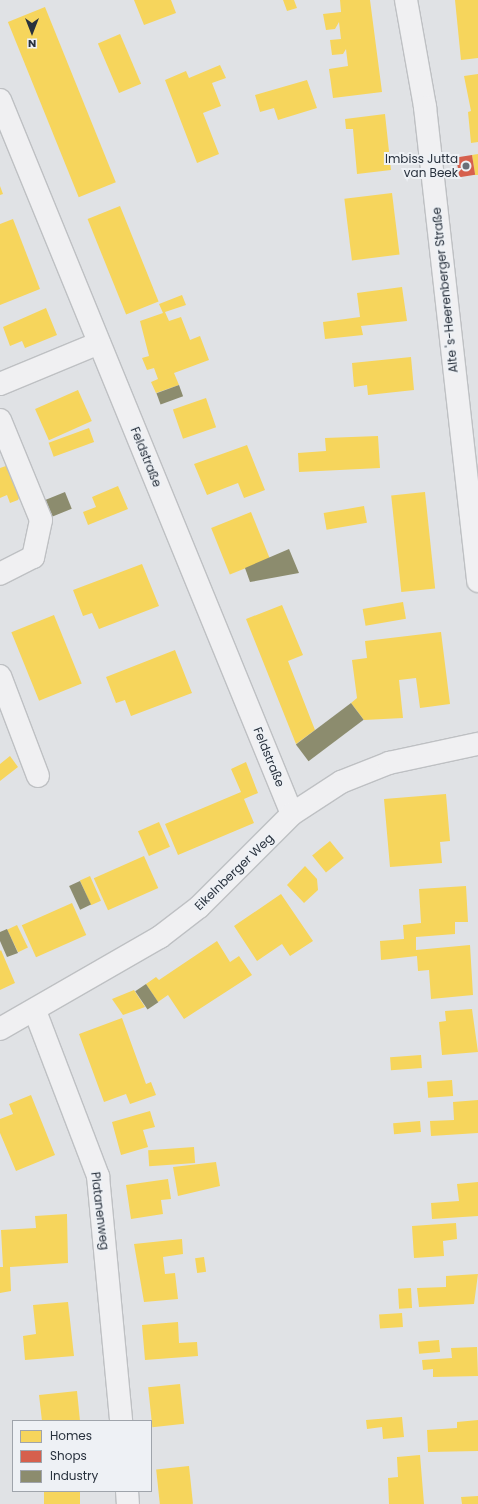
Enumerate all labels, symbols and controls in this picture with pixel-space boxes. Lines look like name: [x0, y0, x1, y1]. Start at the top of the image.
north arrow: [12, 12, 52, 52]
text: N: [28, 36, 36, 52]
place label: Imbiss Jutta van Beek: [385, 152, 458, 180]
marker: Imbiss Jutta van Beek: [461, 161, 471, 171]
street label: Alte 's-Heerenberger Straße: [429, 206, 461, 374]
street label: Feldstraße: [127, 425, 165, 489]
street label: Feldstraße: [250, 725, 288, 789]
street label: Eikelnberger Weg: [192, 831, 276, 913]
street label: Platanenweg: [88, 1171, 112, 1251]
legend: [12, 1420, 152, 1492]
text: Homes: [50, 1427, 92, 1444]
text: Shops: [50, 1447, 87, 1464]
text: Industry: [50, 1467, 98, 1484]

